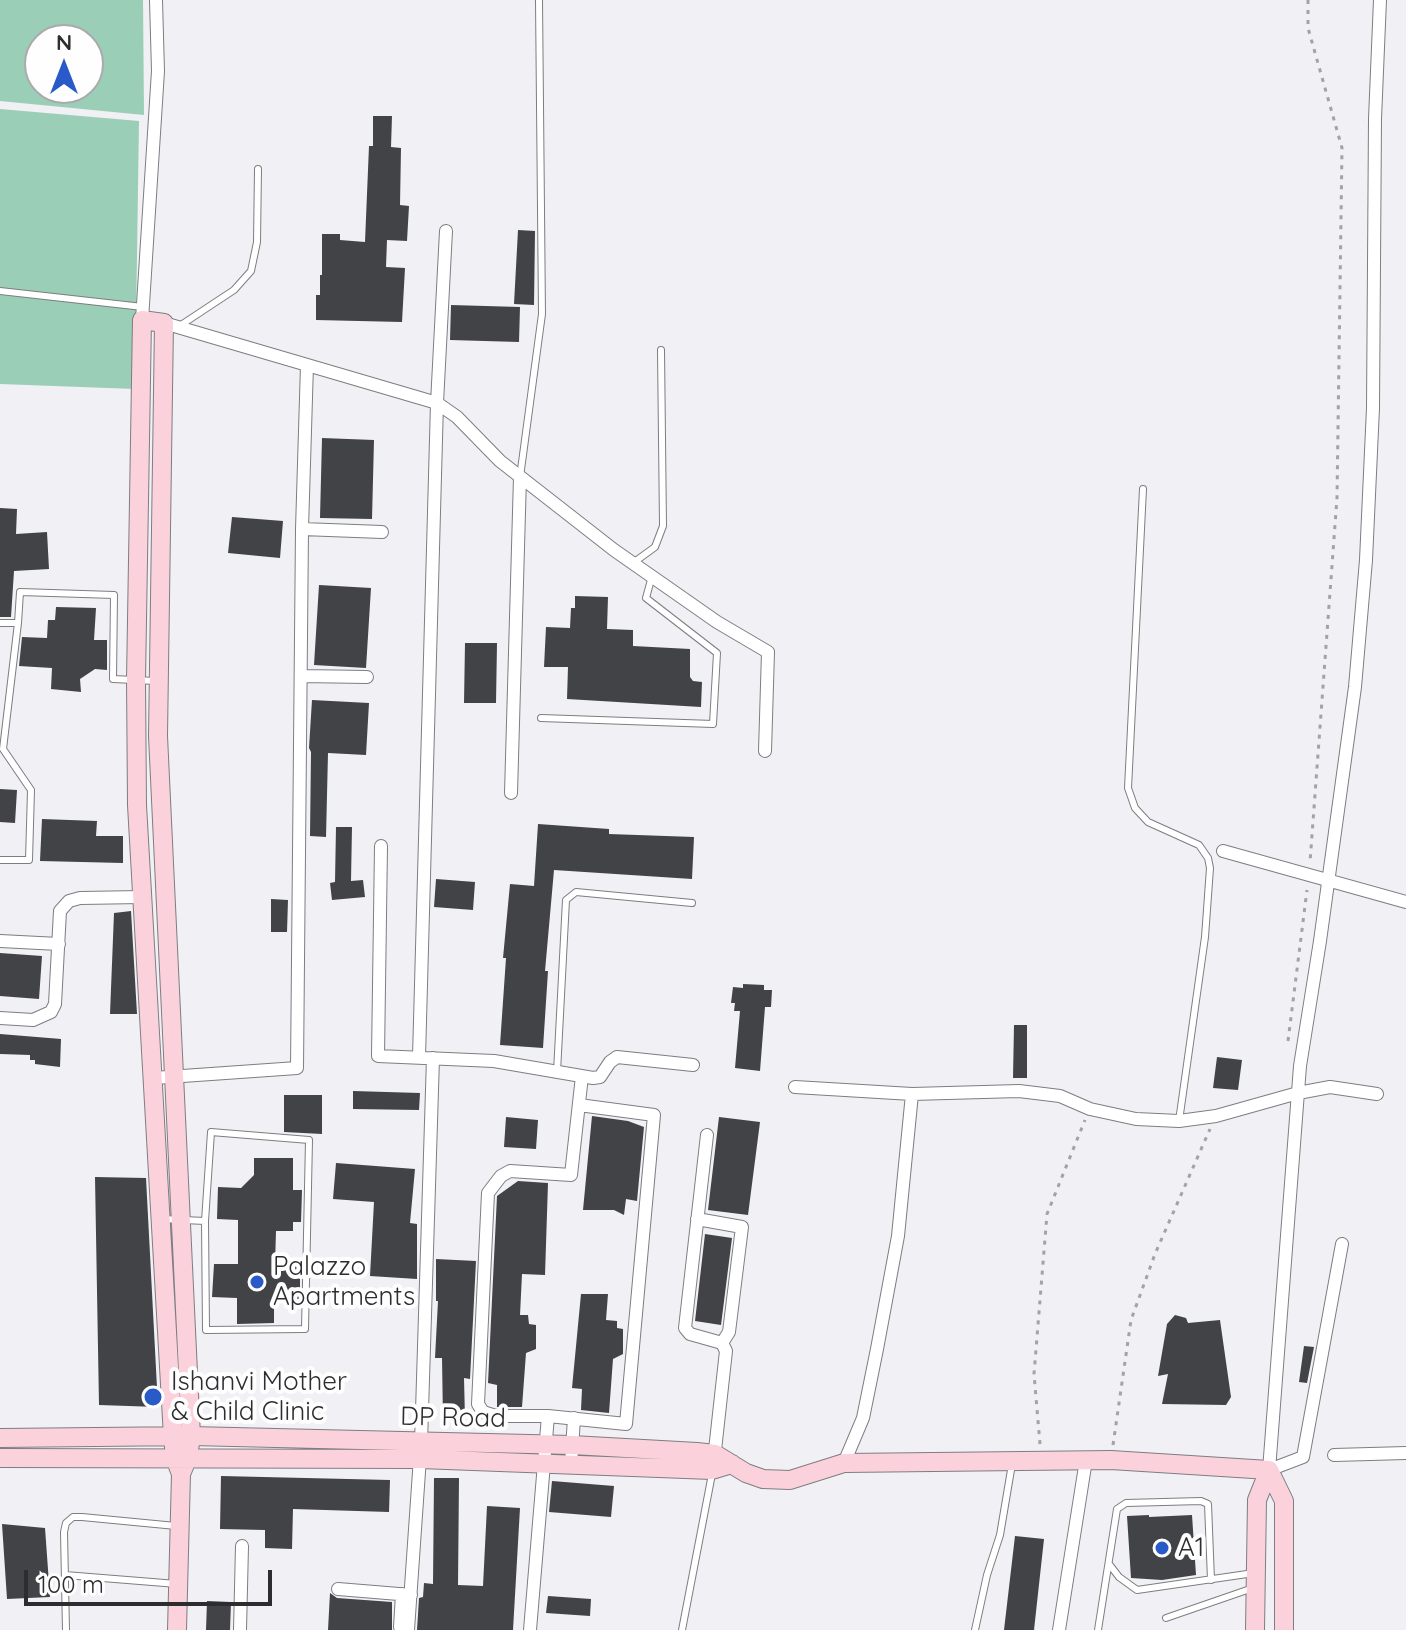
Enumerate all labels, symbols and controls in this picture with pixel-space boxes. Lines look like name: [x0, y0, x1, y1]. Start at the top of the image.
north arrow: [24, 24, 104, 104]
text: N: [56, 28, 72, 56]
place label: Palazzo Apartments: [273, 1251, 415, 1312]
marker: Palazzo Apartments: [248, 1273, 266, 1291]
place label: Ishanvi Mother & Child Clinic: [171, 1366, 347, 1428]
marker: Ishanvi Mother & Child Clinic: [142, 1386, 164, 1408]
street label: DP Road: [400, 1401, 506, 1435]
place label: A1: [1178, 1532, 1204, 1564]
marker: A1: [1153, 1539, 1171, 1557]
scale bar: [28, 1554, 276, 1604]
text: 100 m: [38, 1569, 104, 1599]

